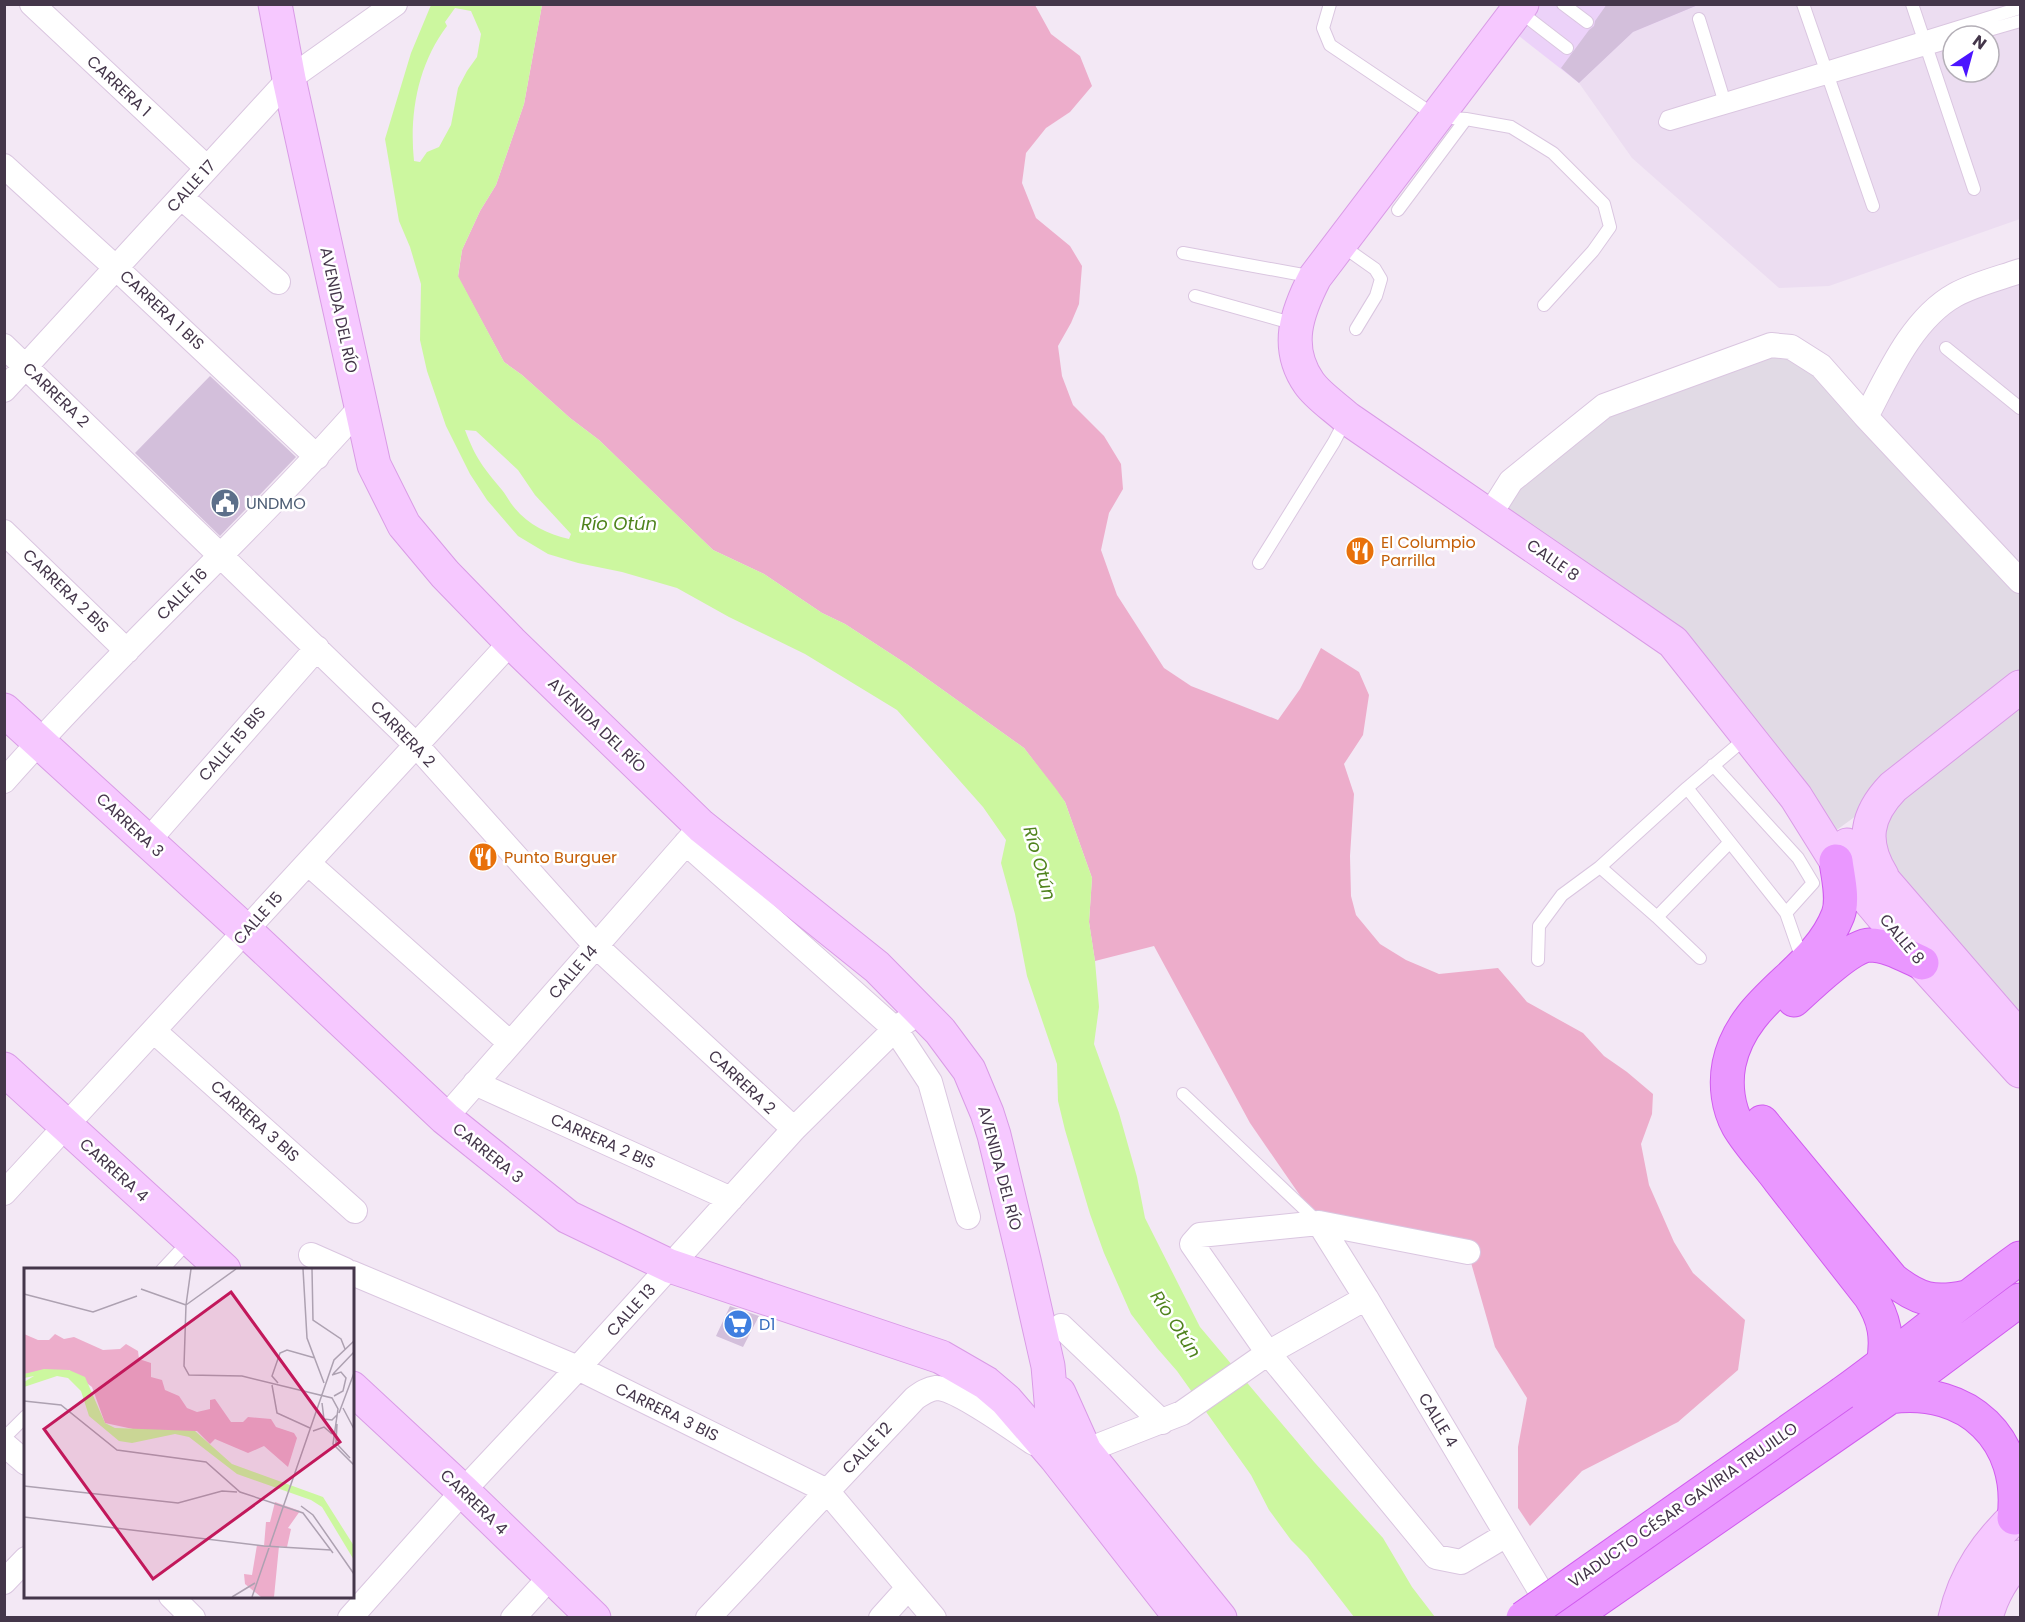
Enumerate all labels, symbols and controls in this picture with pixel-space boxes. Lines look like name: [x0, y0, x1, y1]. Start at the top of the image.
north arrow: [1941, 24, 2001, 84]
text: N: [1968, 29, 1991, 55]
street label: CARRERA 1: [82, 50, 156, 122]
street label: CALLE 17: [161, 155, 221, 217]
street label: AVENIDA DEL RÍO: [314, 245, 364, 375]
street label: CARRERA 1 BIS: [115, 265, 209, 355]
street label: CARRERA 2: [18, 357, 94, 433]
public building icon: UNDMO: [209, 487, 241, 519]
place label: UNDMO: [246, 492, 306, 515]
water label: Río Otún: [581, 511, 657, 536]
place label: El Columpio Parrilla: [1381, 531, 1476, 572]
street label: CALLE 8: [1522, 534, 1584, 586]
restaurant icon: El Columpio Parrilla: [1344, 535, 1376, 567]
street label: CARRERA 2 BIS: [18, 544, 114, 638]
street label: CALLE 16: [151, 563, 213, 625]
street label: AVENIDA DEL RÍO: [543, 672, 651, 778]
street label: CARRERA 2: [365, 696, 441, 772]
street label: CALLE 15 BIS: [193, 702, 271, 786]
street label: CARRERA 3: [91, 788, 169, 862]
water label: Río Otún: [1018, 823, 1062, 903]
restaurant icon: Punto Burguer: [467, 841, 499, 873]
place label: Punto Burguer: [504, 846, 617, 869]
street label: CALLE 15: [228, 886, 288, 950]
street label: CALLE 8: [1874, 909, 1930, 969]
street label: CALLE 14: [543, 940, 603, 1004]
street label: CARRERA 2: [703, 1045, 781, 1119]
street label: CARRERA 3 BIS: [206, 1075, 304, 1167]
street label: AVENIDA DEL RÍO: [972, 1103, 1028, 1233]
street label: CARRERA 2 BIS: [547, 1108, 659, 1174]
street label: CARRERA 3: [448, 1117, 528, 1189]
street label: CARRERA 4: [74, 1133, 154, 1207]
inset map: [24, 1268, 354, 1598]
street label: CALLE 13: [601, 1279, 661, 1341]
water label: Río Otún: [1145, 1285, 1207, 1363]
supermarket icon: D1: [722, 1308, 754, 1340]
place label: D1: [759, 1313, 775, 1336]
street label: CARRERA 3 BIS: [611, 1377, 723, 1447]
street label: CALLE 4: [1413, 1389, 1463, 1451]
street label: CALLE 12: [837, 1417, 897, 1479]
street label: VIADUCTO CÉSAR GAVIRIA TRUJILLO: [1564, 1417, 1802, 1593]
street label: CARRERA 4: [435, 1464, 513, 1540]

